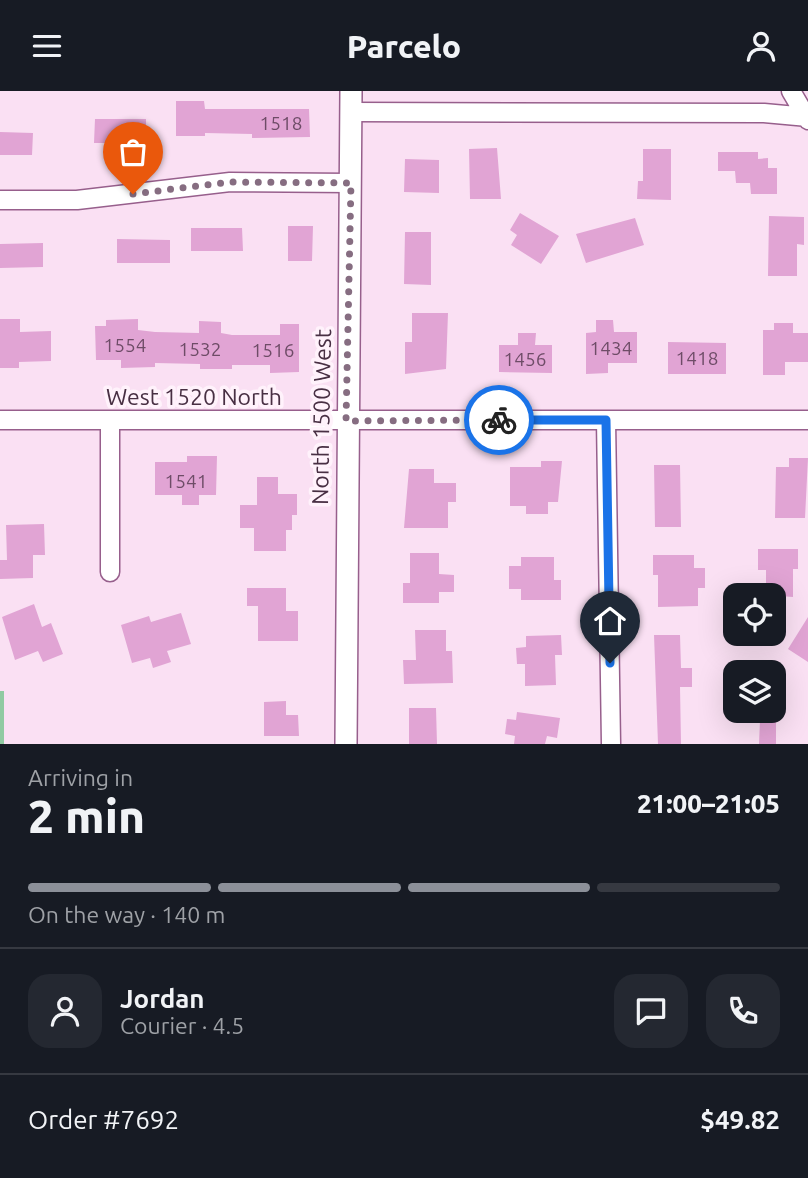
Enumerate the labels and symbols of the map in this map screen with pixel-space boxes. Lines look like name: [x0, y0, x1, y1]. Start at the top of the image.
house number: 1518: [260, 112, 302, 134]
pin: [103, 122, 163, 194]
street label: North 1500 West: [307, 329, 335, 505]
house number: 1554: [104, 334, 146, 356]
house number: 1434: [590, 337, 632, 359]
house number: 1532: [179, 338, 221, 360]
house number: 1516: [252, 339, 294, 361]
house number: 1418: [676, 347, 718, 369]
house number: 1456: [504, 348, 546, 370]
street label: West 1520 North: [106, 384, 282, 409]
courier: [464, 385, 534, 455]
house number: 1541: [165, 470, 207, 492]
pin: [580, 591, 640, 663]

